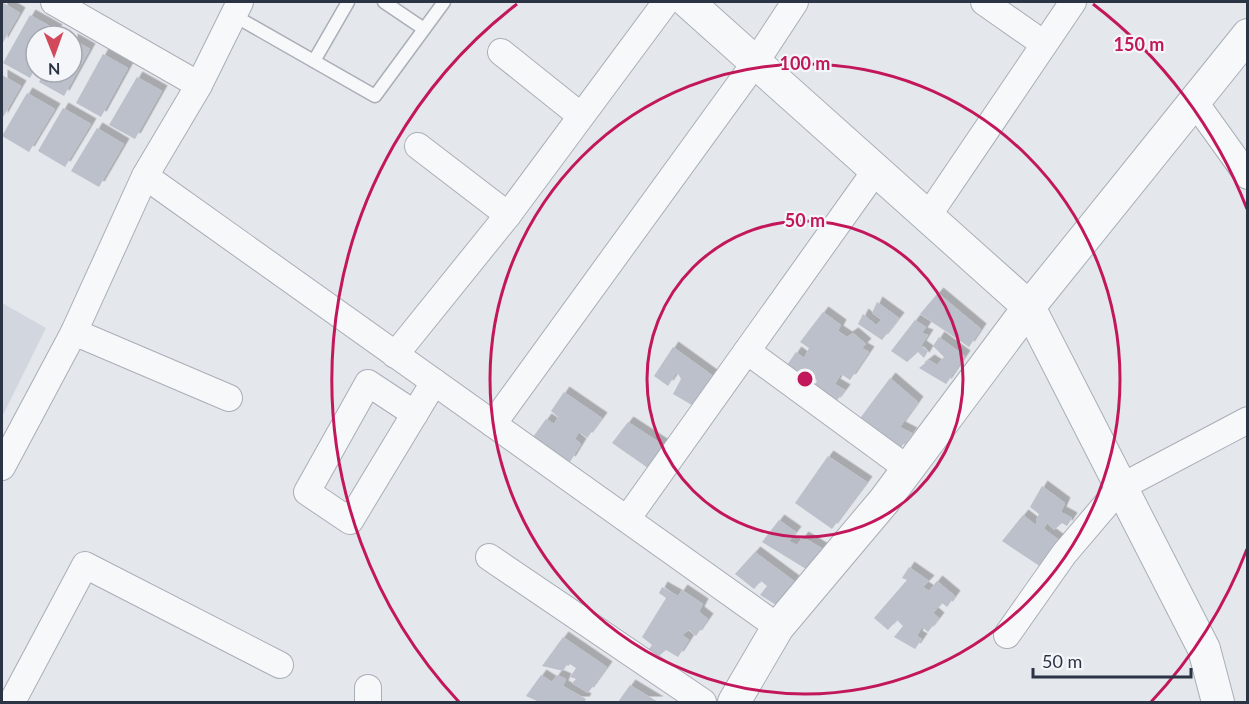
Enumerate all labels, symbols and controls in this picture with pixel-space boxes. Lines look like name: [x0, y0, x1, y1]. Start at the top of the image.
north arrow: [24, 24, 84, 84]
text: 150 m: [1114, 33, 1164, 55]
text: 100 m: [780, 52, 830, 74]
text: N: [48, 60, 61, 79]
text: 50 m: [785, 209, 825, 231]
centre of rings: [795, 369, 815, 389]
scale bar: [1033, 641, 1190, 679]
text: 50 m: [1042, 650, 1082, 672]

